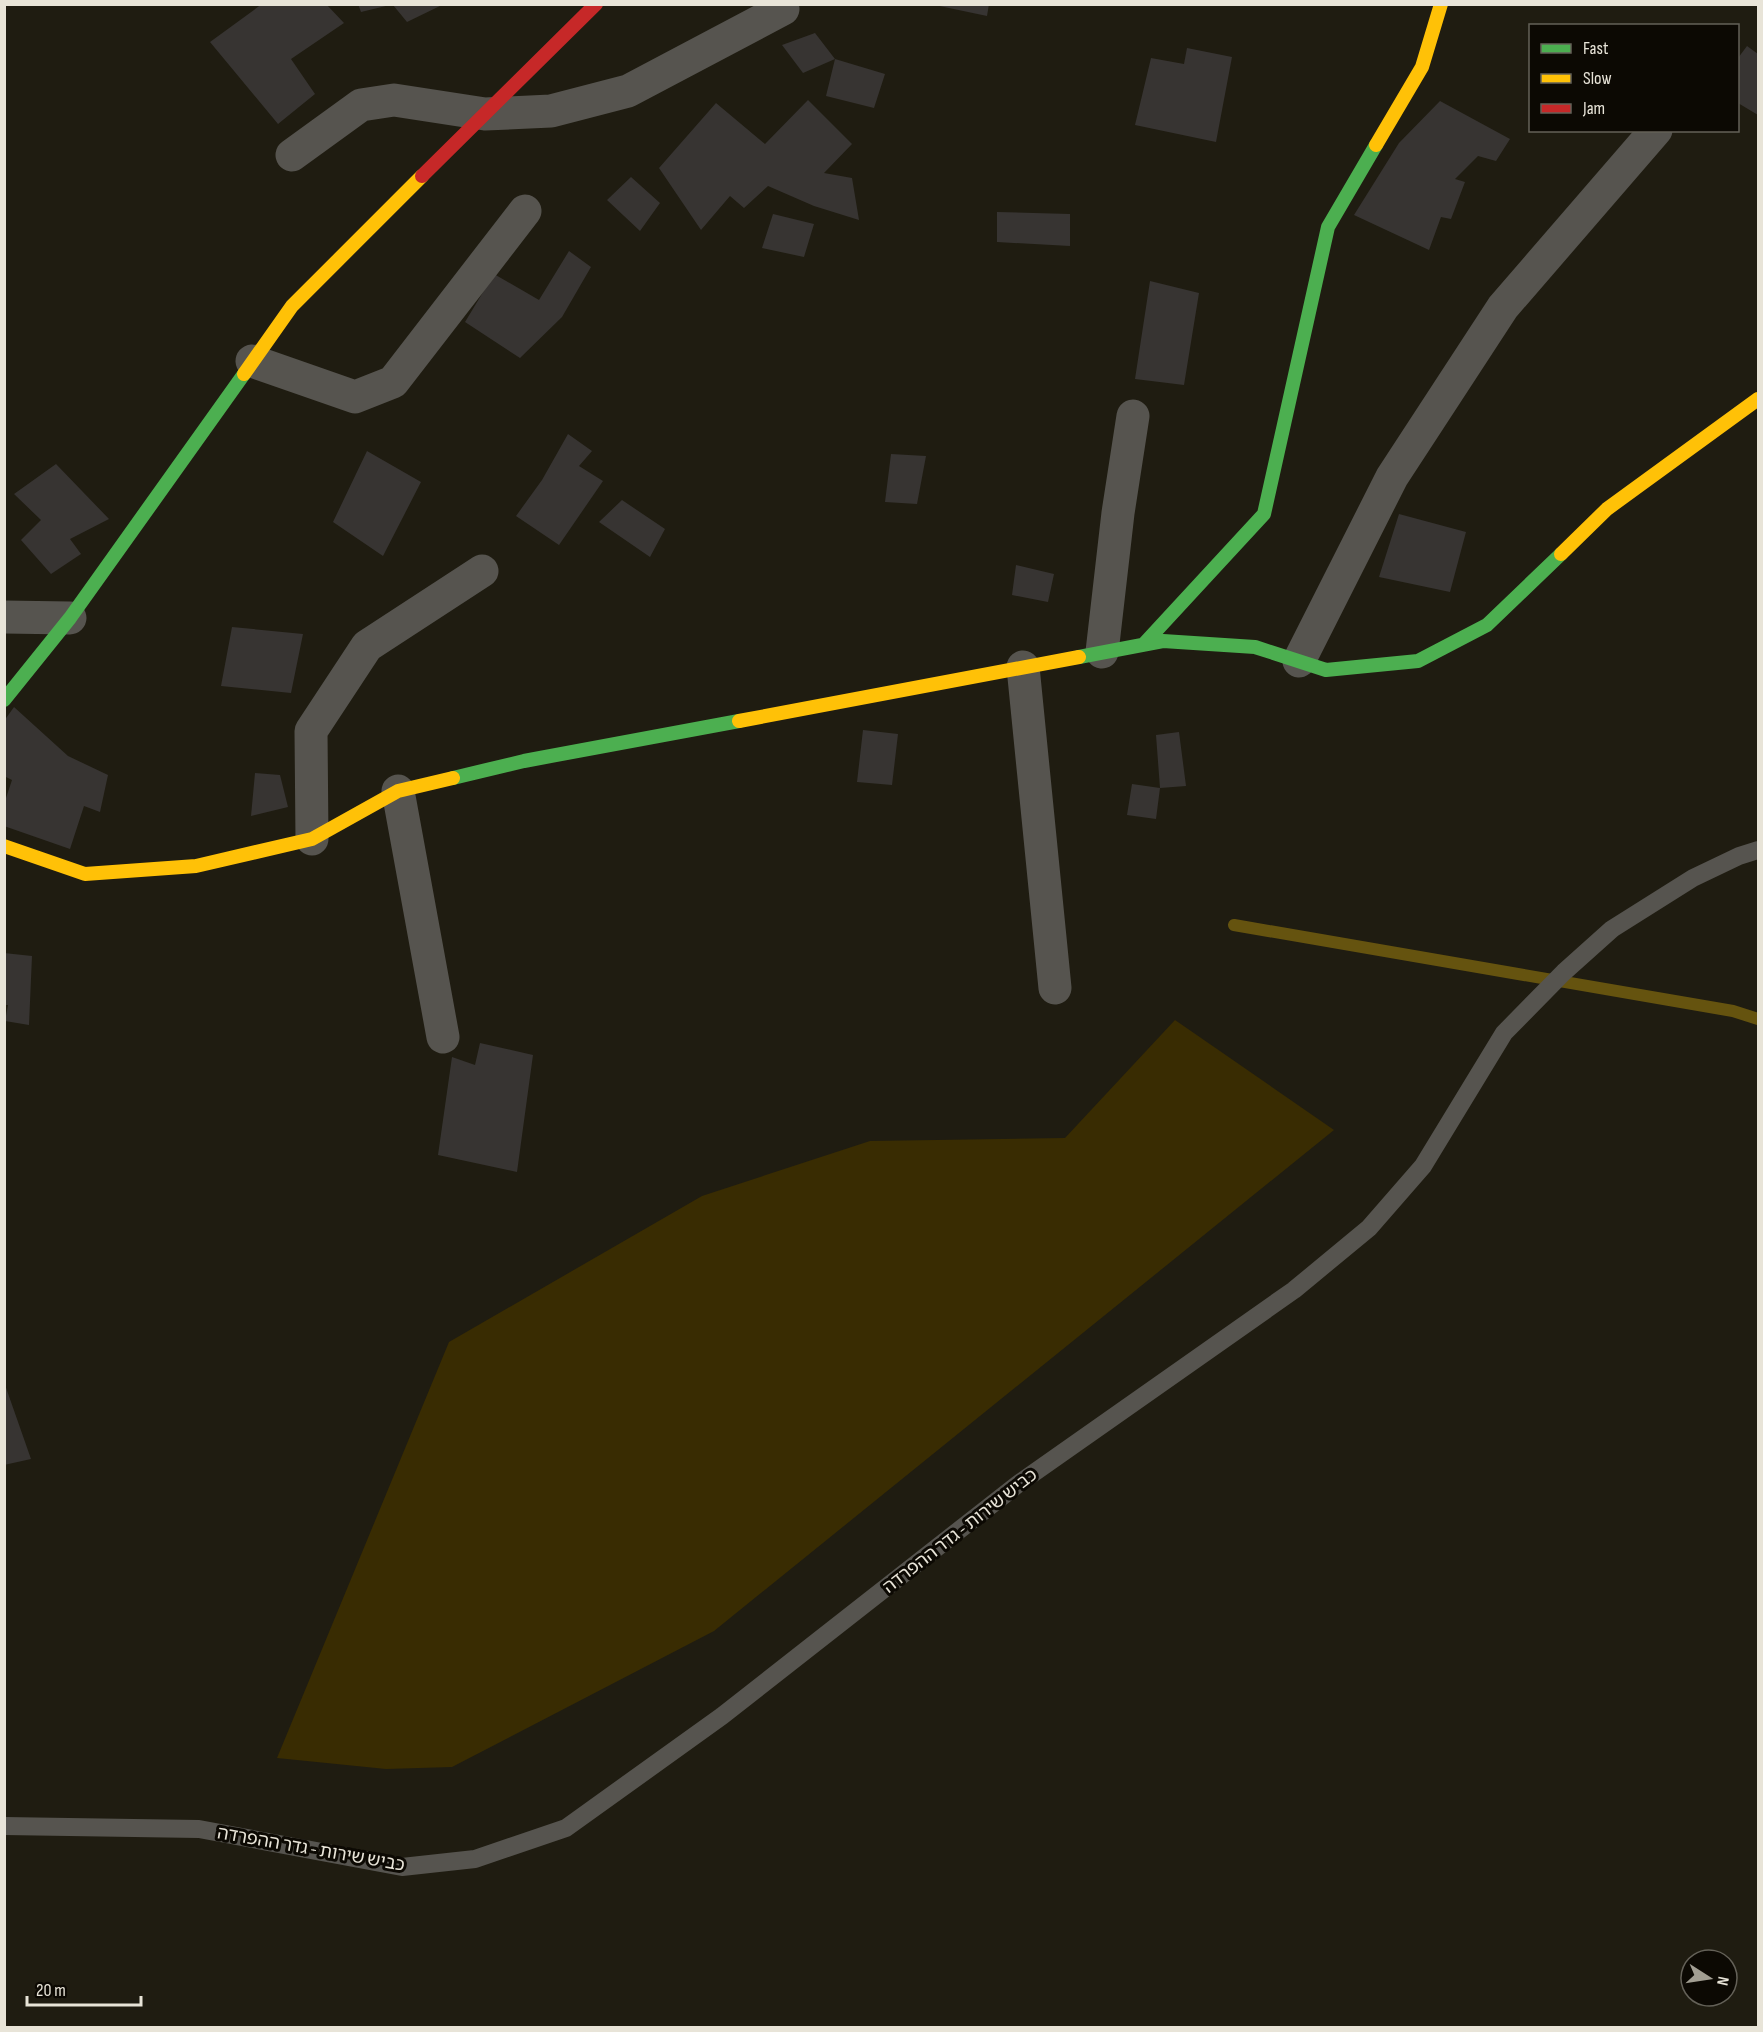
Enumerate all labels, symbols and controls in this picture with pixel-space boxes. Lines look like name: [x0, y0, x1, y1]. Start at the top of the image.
legend: [1529, 24, 1739, 132]
text: Fast: [1583, 38, 1609, 59]
text: Slow: [1583, 68, 1612, 89]
text: Jam: [1582, 98, 1605, 119]
street label: כביש שירות - גדר ההפרדה: [879, 1464, 1041, 1598]
street label: כביש שירות - גדר ההפרדה: [216, 1822, 406, 1876]
north arrow: [1679, 1948, 1739, 2008]
scale bar: [27, 1969, 141, 2007]
text: N: [1712, 1975, 1732, 1987]
text: 20 m: [36, 1980, 66, 2001]

